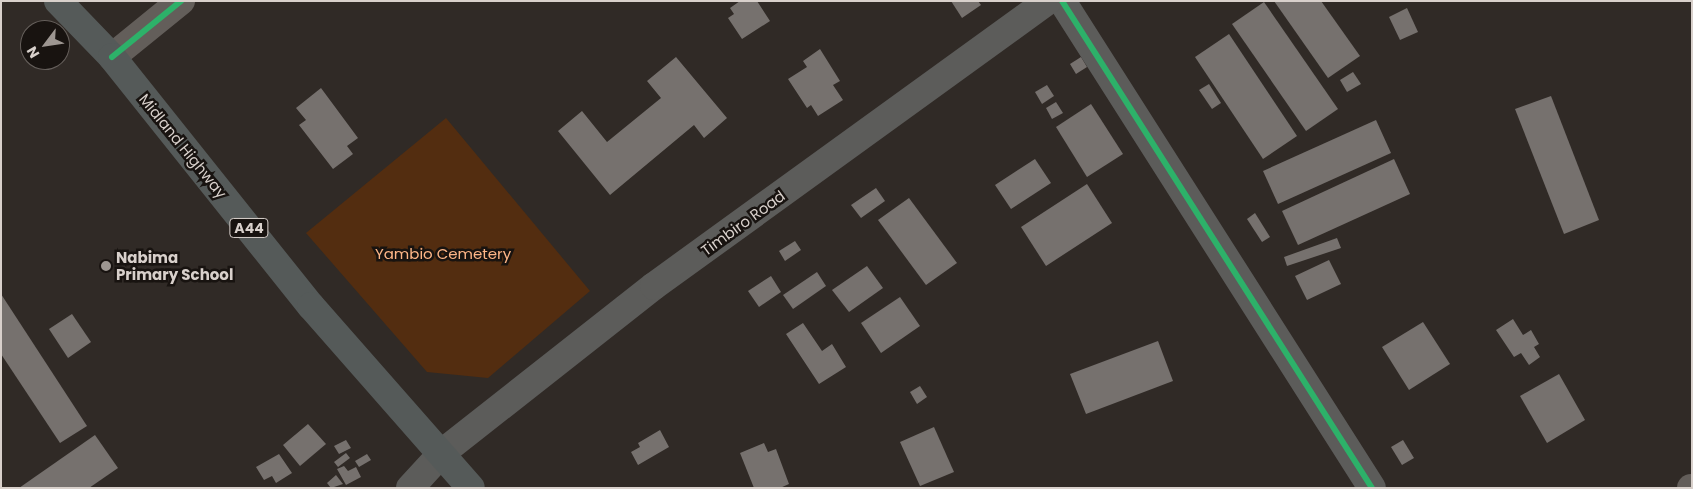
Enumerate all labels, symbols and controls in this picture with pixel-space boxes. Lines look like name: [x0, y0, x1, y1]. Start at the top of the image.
north arrow: [20, 20, 70, 70]
text: N: [22, 43, 44, 62]
street label: Midland Highway: [135, 90, 231, 202]
street label: Timbiro Road: [698, 187, 788, 259]
road number: A44: [229, 217, 269, 240]
park label: Yambio Cemetery: [375, 245, 511, 263]
place label: Nabima Primary School: [116, 248, 233, 283]
marker: Nabima Primary School: [100, 260, 112, 272]

